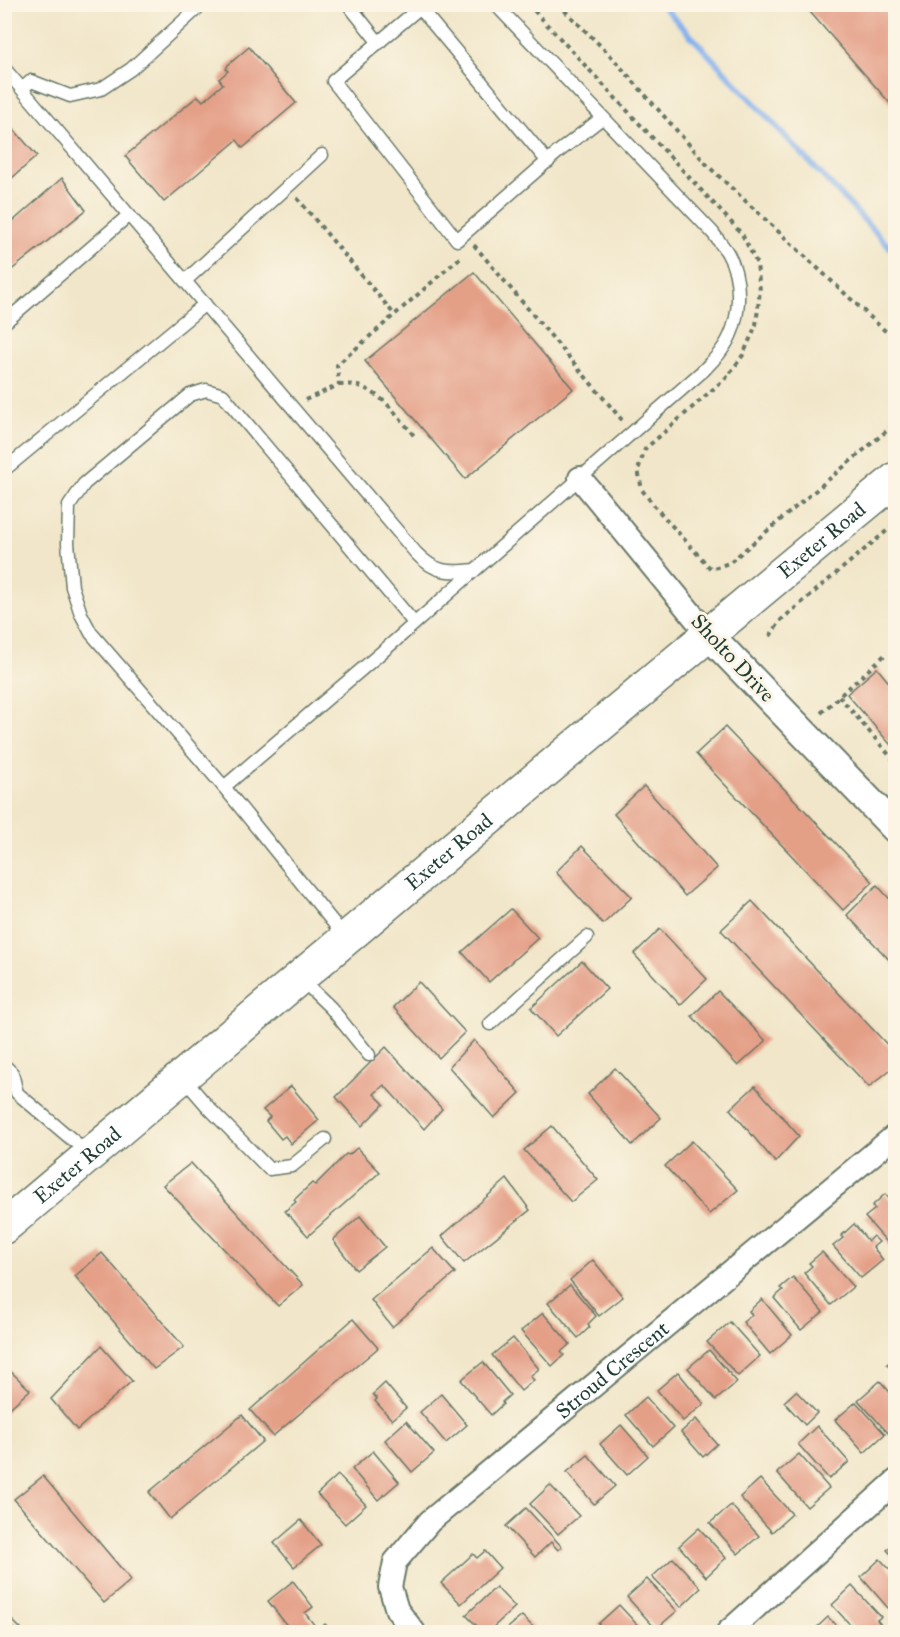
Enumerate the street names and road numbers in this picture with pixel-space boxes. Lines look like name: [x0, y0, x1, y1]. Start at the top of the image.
street label: Exeter Road: [773, 496, 871, 584]
street label: Sholto Drive: [686, 608, 781, 708]
street label: Exeter Road: [400, 807, 498, 896]
street label: Exeter Road: [28, 1121, 127, 1209]
street label: Stroud Crescent: [550, 1315, 675, 1424]

